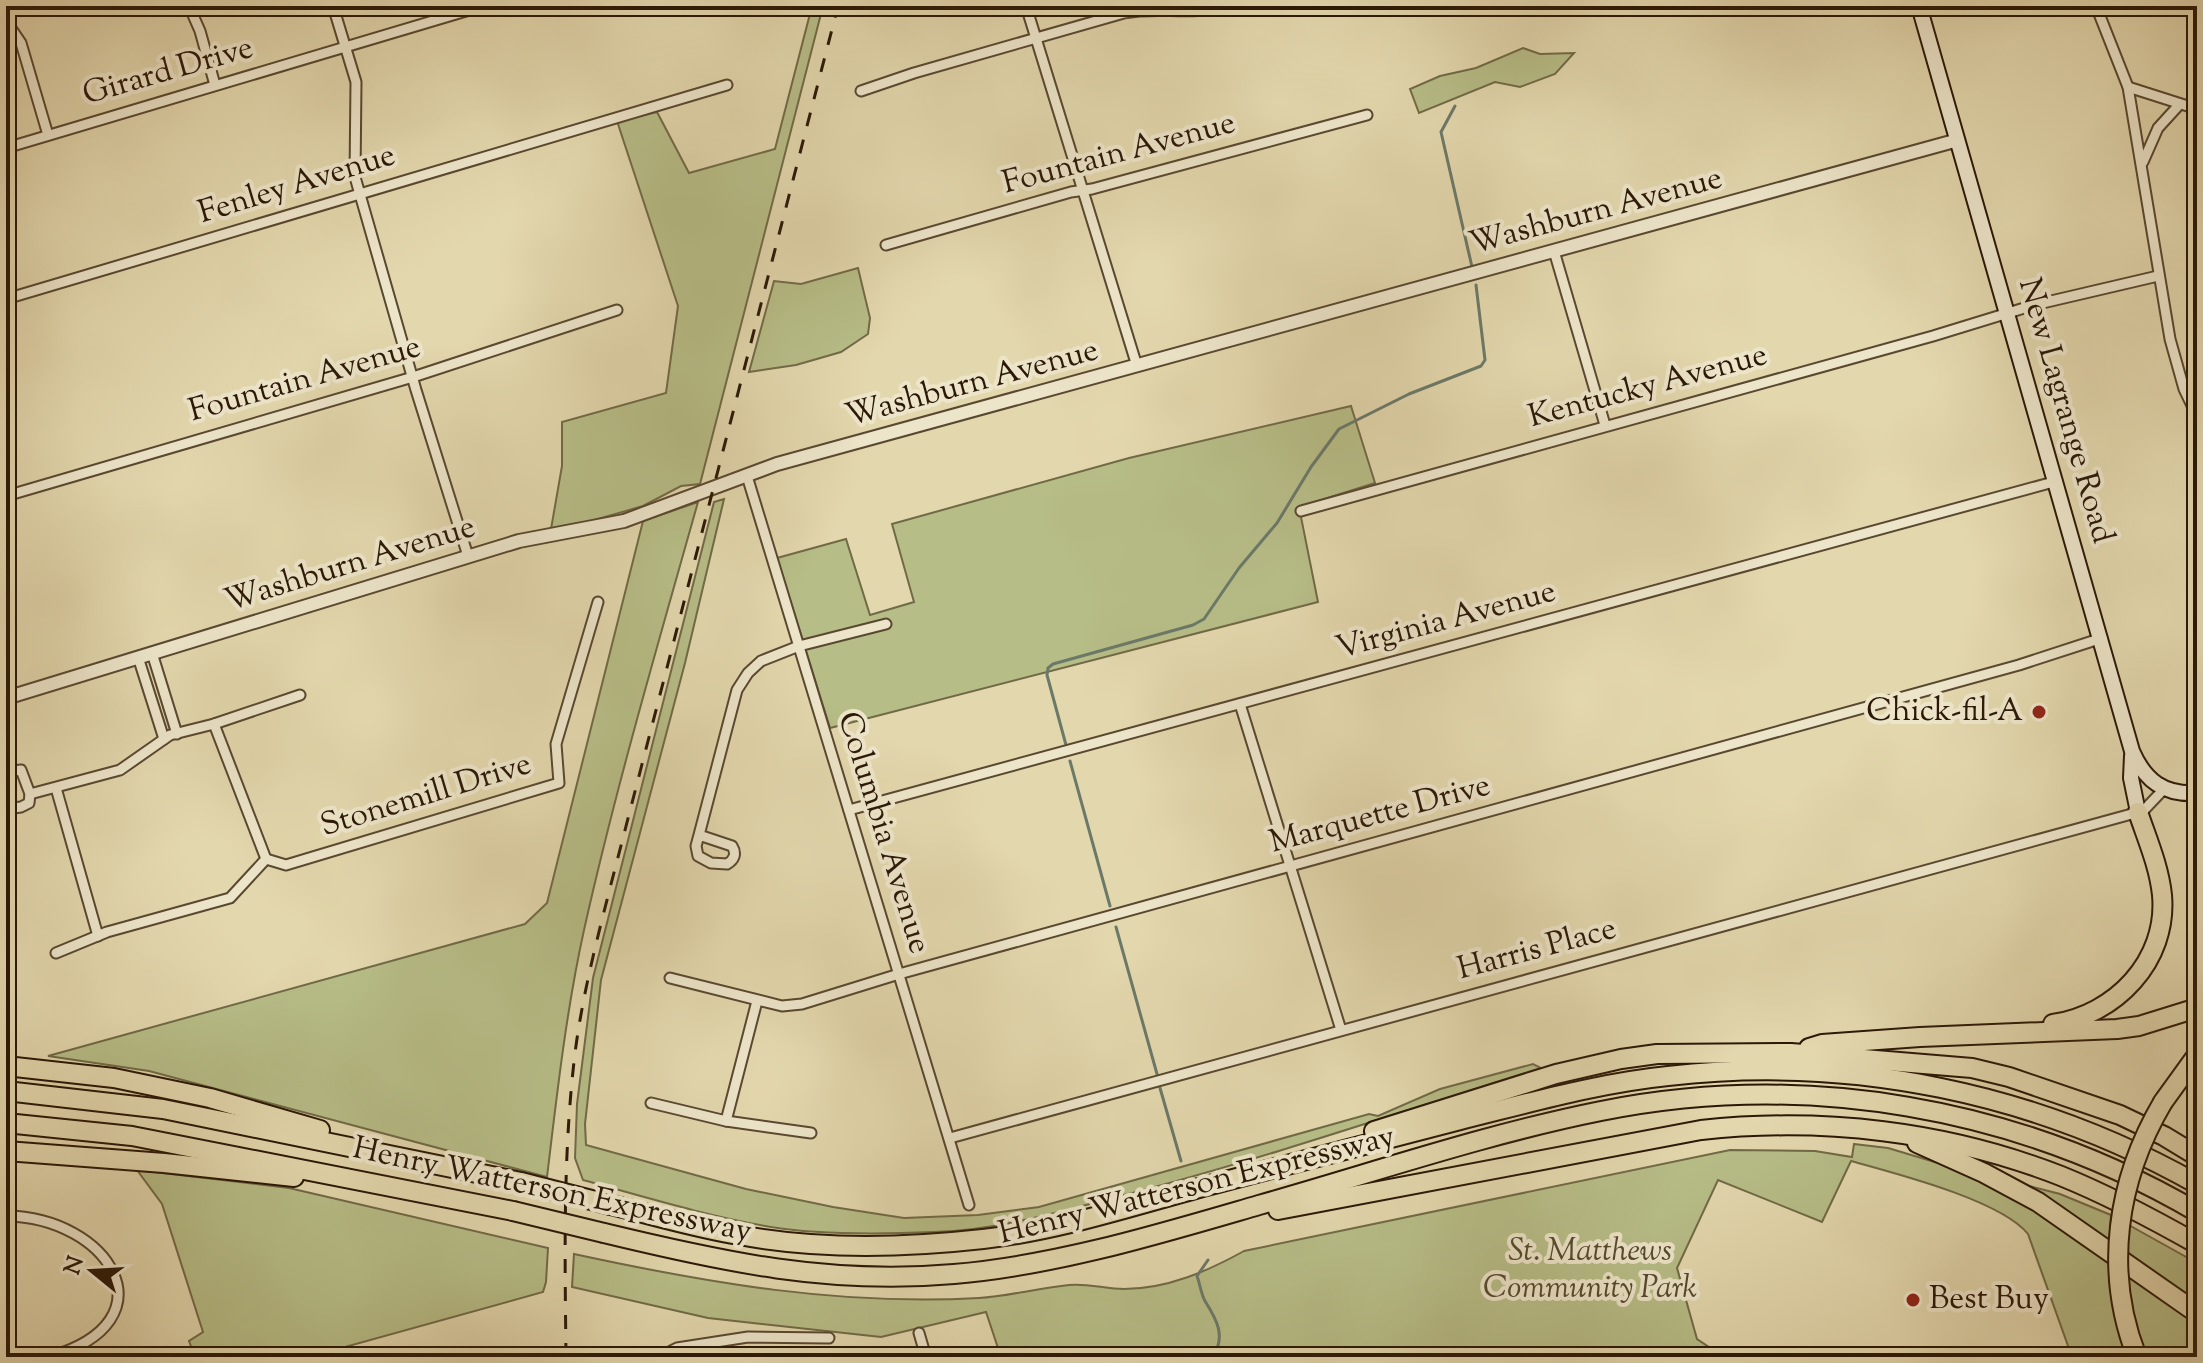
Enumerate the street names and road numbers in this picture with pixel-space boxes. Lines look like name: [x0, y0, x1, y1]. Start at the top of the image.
street label: Girard Drive: [77, 26, 259, 118]
street label: Fountain Avenue: [998, 101, 1240, 207]
street label: Fenley Avenue: [193, 133, 401, 237]
street label: Washburn Avenue: [1464, 156, 1728, 268]
street label: New Lagrange Road: [2005, 273, 2125, 549]
street label: Fountain Avenue: [184, 325, 426, 435]
street label: Washburn Avenue: [840, 328, 1104, 440]
street label: Kentucky Avenue: [1524, 333, 1772, 441]
street label: Washburn Avenue: [219, 505, 481, 625]
street label: Virginia Avenue: [1331, 570, 1561, 672]
street label: Columbia Avenue: [824, 706, 942, 960]
street label: Stonemill Drive: [315, 742, 537, 850]
street label: Marquette Drive: [1264, 763, 1496, 867]
street label: Harris Place: [1452, 907, 1622, 993]
street label: Henry Watterson Expressway: [994, 1114, 1400, 1258]
street label: Henry Watterson Expressway: [348, 1126, 756, 1256]

